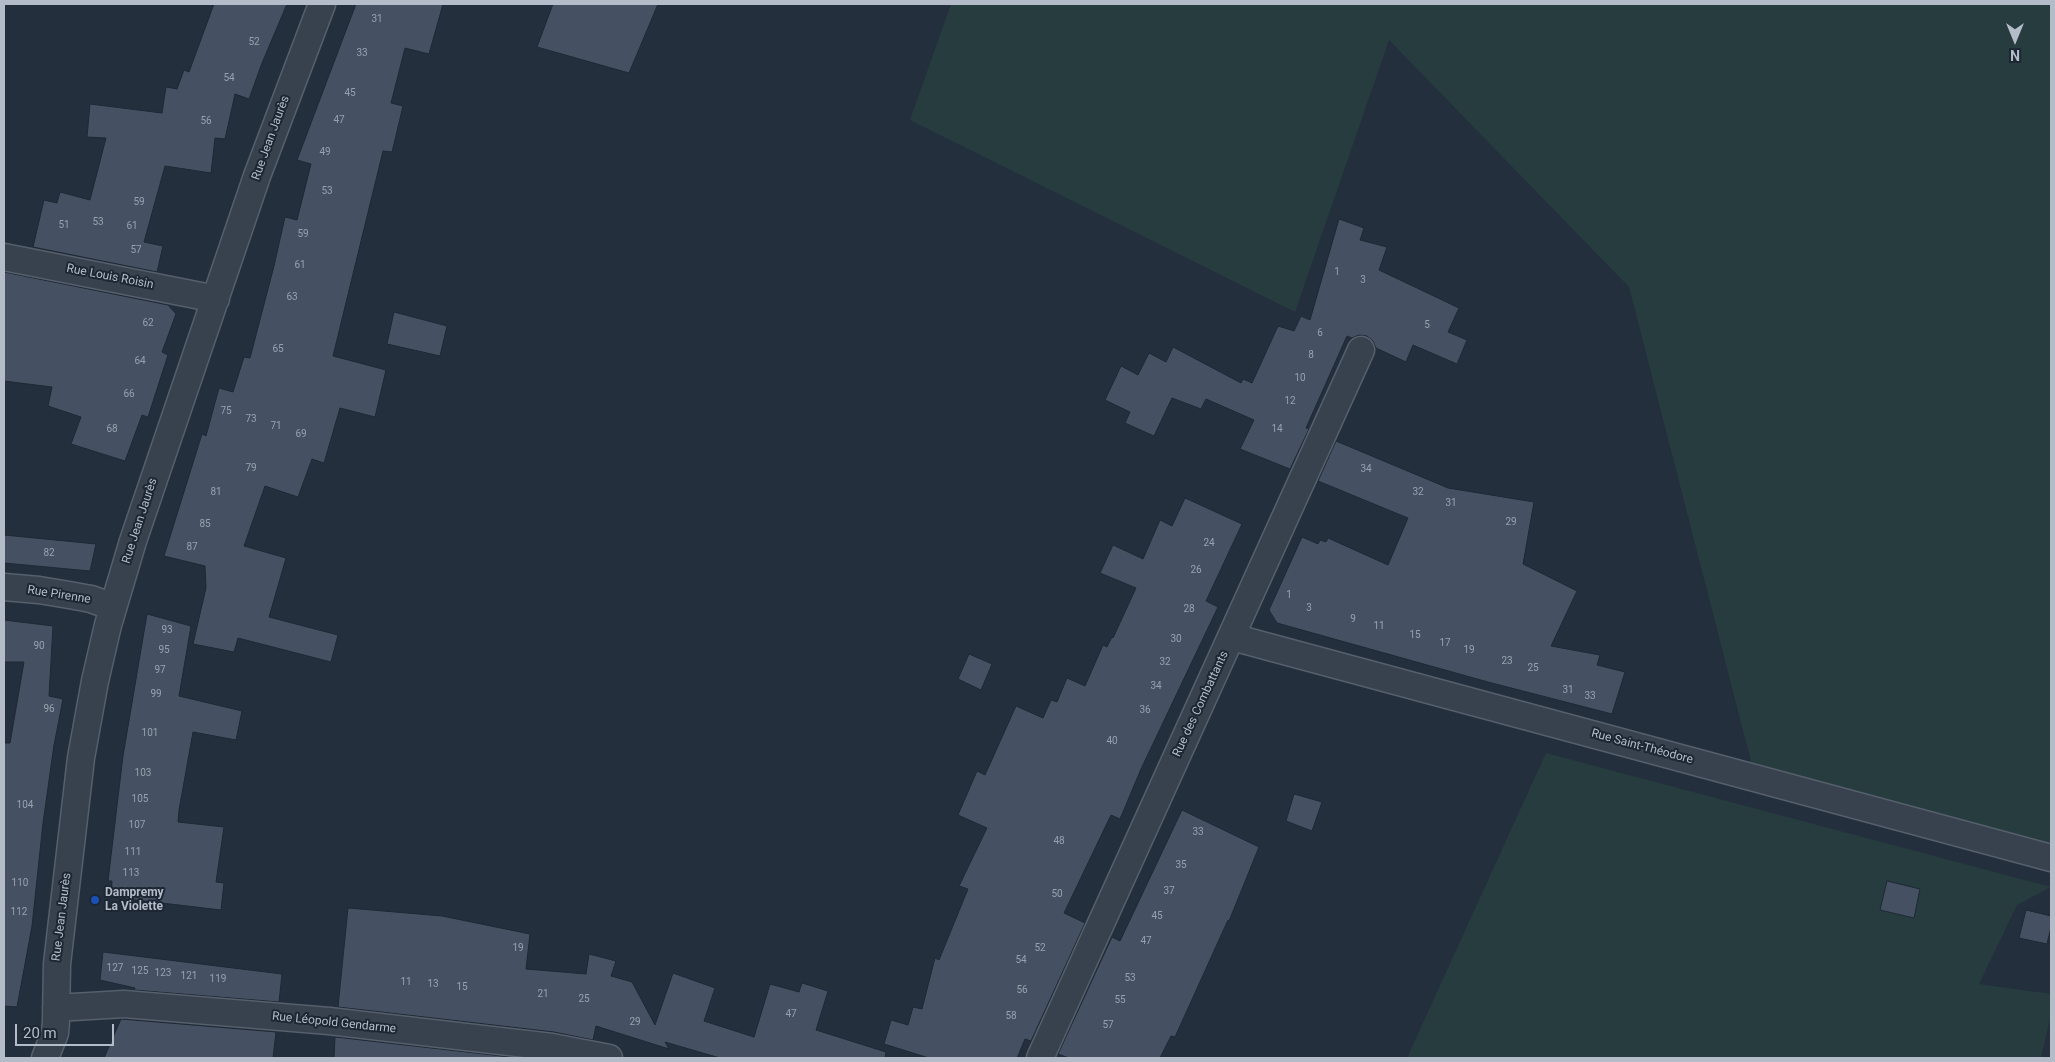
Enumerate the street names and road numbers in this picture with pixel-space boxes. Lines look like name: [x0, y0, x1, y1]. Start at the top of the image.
street label: Rue Jean Jaurès: [249, 94, 293, 182]
street label: Rue Louis Roisin: [65, 262, 155, 292]
street label: Rue Jean Jaurès: [119, 477, 161, 565]
street label: Rue Pirenne: [26, 583, 92, 607]
street label: Rue des Combattants: [1170, 649, 1232, 759]
street label: Rue Saint-Théodore: [1590, 726, 1694, 768]
street label: Rue Jean Jaurès: [49, 872, 75, 962]
street label: Rue Léopold Gendarme: [271, 1009, 397, 1037]

